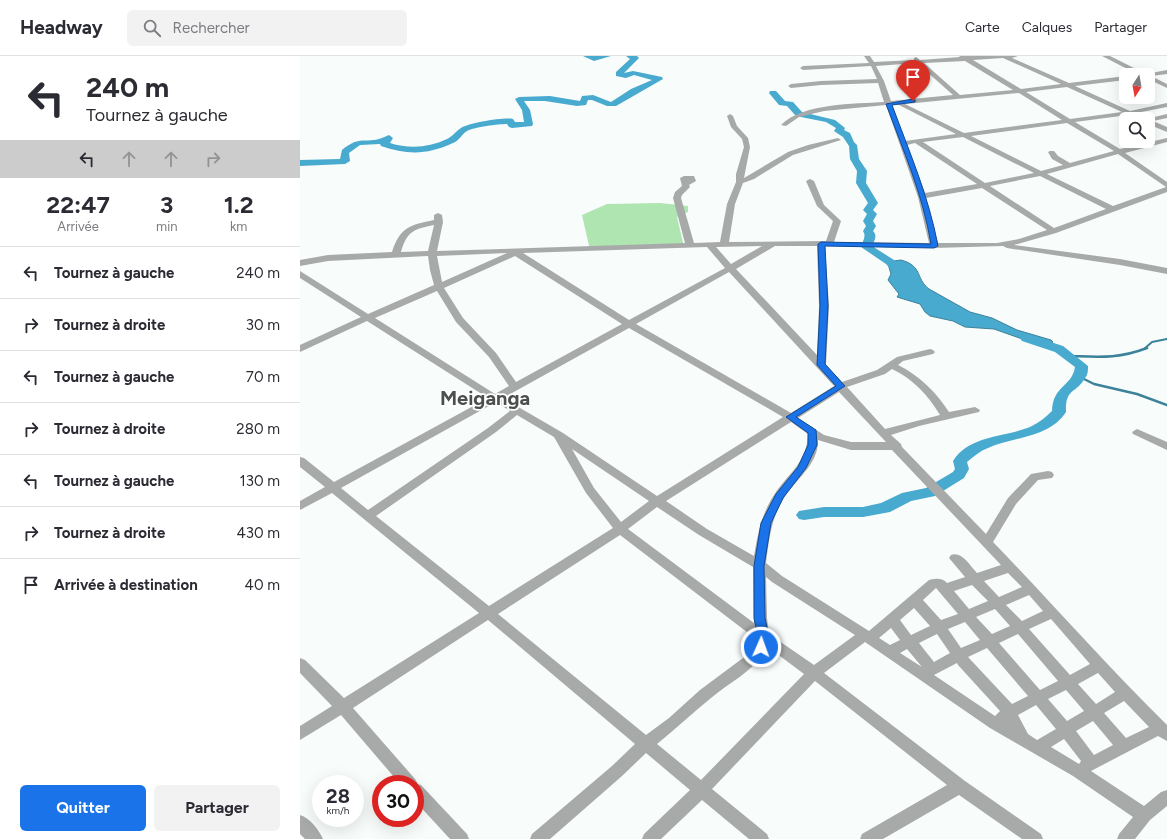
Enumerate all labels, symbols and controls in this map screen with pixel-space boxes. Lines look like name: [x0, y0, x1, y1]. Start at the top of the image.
search box: [127, 10, 407, 46]
text: Headway: [20, 16, 103, 39]
icon: search: [141, 17, 163, 39]
text: Rechercher: [173, 19, 250, 37]
text: Carte: [965, 19, 1000, 36]
text: Calques: [1022, 19, 1072, 36]
text: Partager: [1094, 19, 1147, 36]
pin: [896, 60, 930, 101]
icon: arrive: [902, 66, 924, 88]
north arrow: [1119, 68, 1155, 104]
map controls: [1119, 68, 1155, 148]
text: 240 m: [86, 70, 169, 104]
icon: left: [20, 72, 72, 124]
text: Tournez à gauche: [86, 104, 228, 126]
button: search: [1119, 112, 1155, 148]
icon: left: [76, 148, 98, 170]
icon: ahead: [118, 148, 140, 170]
icon: ahead: [160, 148, 182, 170]
icon: right: [202, 148, 224, 170]
text: 22:47: [46, 190, 110, 219]
text: 3: [160, 190, 173, 219]
text: 1.2: [224, 190, 254, 219]
text: Arrivée: [57, 219, 99, 234]
text: min: [156, 219, 177, 234]
text: km: [230, 219, 247, 234]
icon: left: [20, 262, 42, 284]
text: Tournez à gauche: [54, 264, 174, 282]
text: 240 m: [236, 264, 280, 282]
icon: right: [20, 314, 42, 336]
text: Tournez à droite: [54, 316, 165, 334]
text: 30 m: [246, 316, 280, 334]
icon: left: [20, 366, 42, 388]
text: Tournez à gauche: [54, 368, 174, 386]
text: 70 m: [246, 368, 280, 386]
district label: Meiganga: [440, 386, 530, 410]
icon: right: [20, 418, 42, 440]
text: Tournez à droite: [54, 420, 165, 438]
text: 280 m: [236, 420, 280, 438]
icon: left: [20, 470, 42, 492]
text: Tournez à gauche: [54, 472, 174, 490]
text: 130 m: [240, 472, 280, 490]
icon: right: [20, 522, 42, 544]
text: Tournez à droite: [54, 524, 165, 542]
text: 430 m: [236, 524, 280, 542]
icon: arrive: [20, 574, 42, 596]
text: Arrivée à destination: [54, 576, 198, 594]
text: 40 m: [245, 576, 280, 594]
position arrow: [740, 626, 782, 668]
speed limit sign: 30: [372, 775, 424, 827]
text: 28: [326, 784, 350, 808]
button: Quitter: [20, 785, 146, 831]
button: Partager: [154, 785, 280, 831]
text: km/h: [327, 804, 349, 817]

